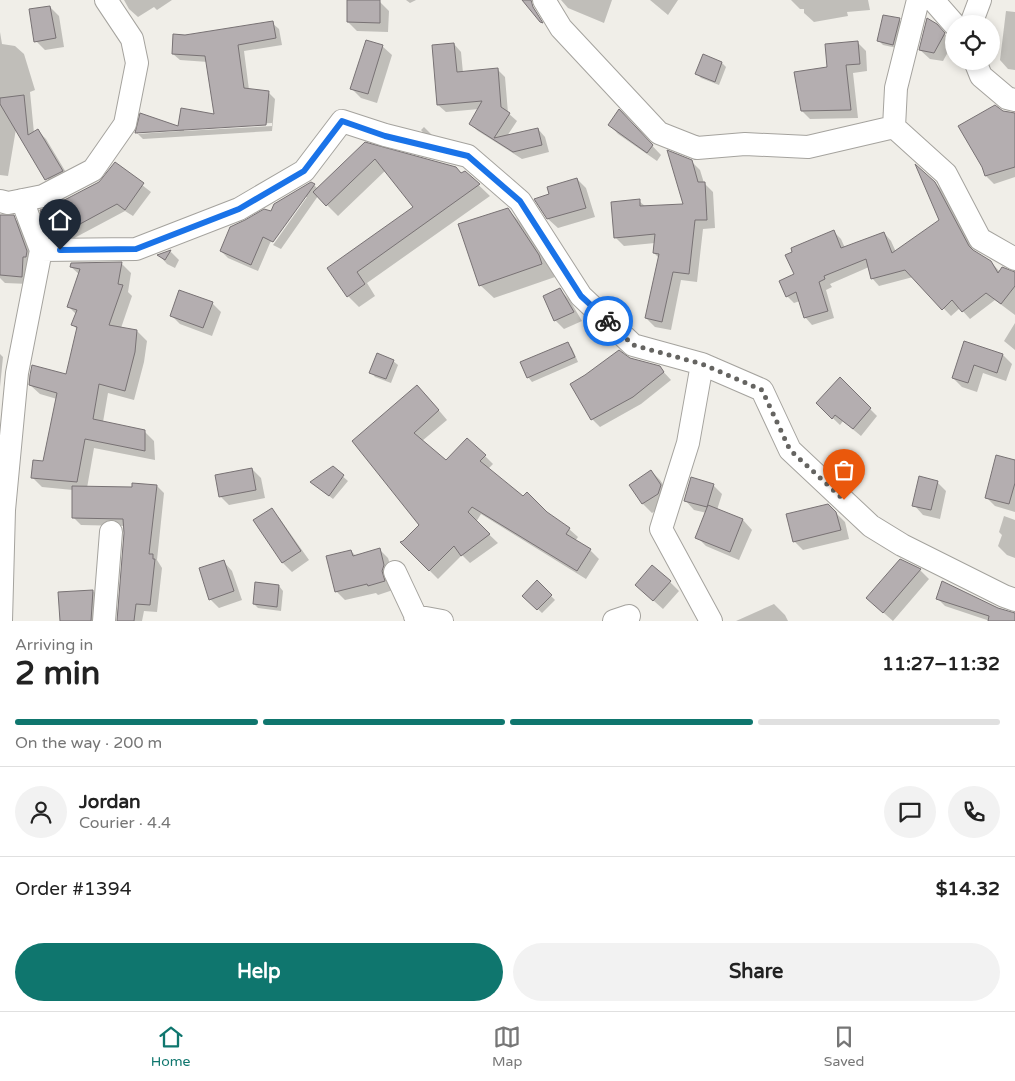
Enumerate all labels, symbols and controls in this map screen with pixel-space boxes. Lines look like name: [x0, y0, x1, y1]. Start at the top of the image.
map controls: [945, 15, 1000, 70]
button: locate: [945, 15, 1000, 70]
pin: [39, 199, 81, 250]
icon: home: [46, 206, 74, 234]
courier: [583, 296, 633, 346]
icon: bike: [594, 307, 622, 335]
pin: [823, 449, 865, 500]
icon: bag: [830, 456, 858, 484]
text: Arriving in: [15, 635, 93, 655]
text: 11:27–11:32: [882, 653, 1000, 675]
text: 2 min: [15, 655, 100, 693]
text: On the way · 200 m: [15, 733, 162, 753]
button: person: [15, 786, 67, 838]
button: chat: [884, 786, 936, 838]
button: phone: [948, 786, 1000, 838]
text: Jordan: [79, 791, 141, 813]
text: Courier · 4.4: [79, 813, 171, 833]
text: Order #1394: [15, 878, 132, 900]
text: $14.32: [936, 878, 1000, 900]
button: Help: [15, 943, 503, 1001]
button: Share: [513, 943, 1000, 1001]
tab: Home: [151, 1023, 190, 1070]
tab: Map: [492, 1023, 522, 1070]
tab: Saved: [824, 1023, 864, 1070]

